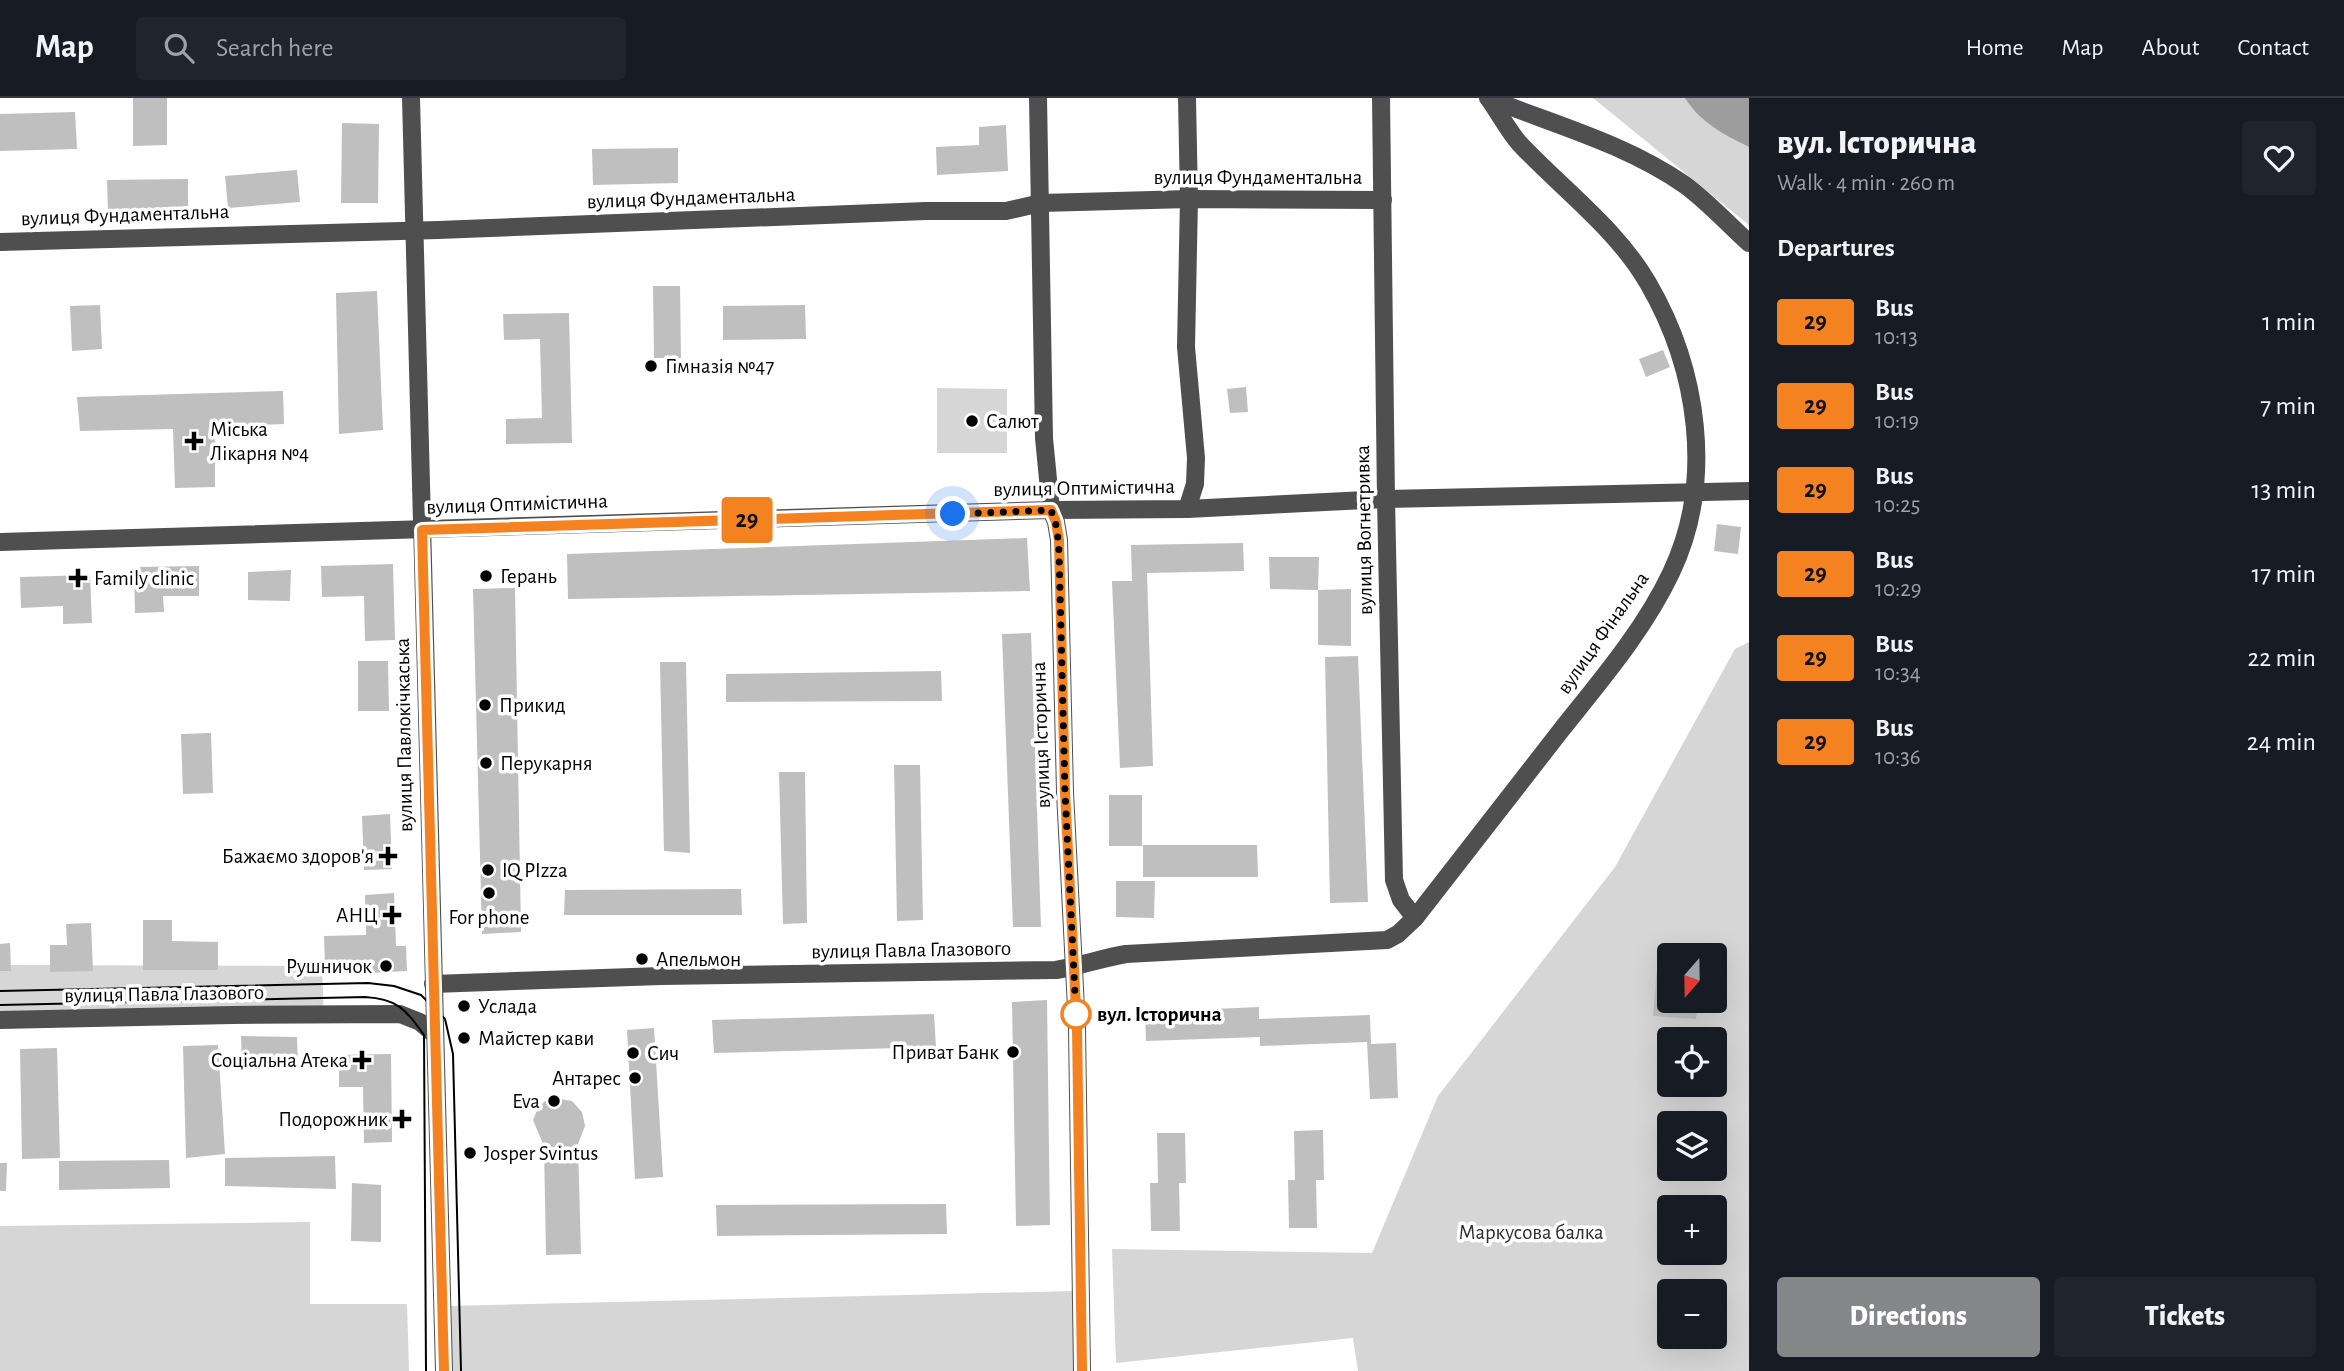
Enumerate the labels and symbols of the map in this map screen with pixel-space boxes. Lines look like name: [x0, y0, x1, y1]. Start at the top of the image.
street label: вулиця Фундаментальна: [1154, 167, 1363, 188]
street label: вулиця Фундаментальна: [586, 184, 796, 212]
street label: вулиця Фундаментальна: [20, 201, 230, 229]
place label: Гімназія №47: [665, 356, 774, 377]
marker: Гімназія №47: [643, 358, 659, 374]
place label: Салют: [986, 411, 1039, 432]
marker: Салют: [964, 413, 980, 429]
place label: Міська Лікарня №4: [210, 419, 309, 464]
marker: Міська Лікарня №4: [184, 431, 204, 451]
street label: вулиця Вогнетривка: [1352, 444, 1376, 615]
street label: вулиця Оптимістична: [993, 476, 1175, 500]
street label: вулиця Оптимістична: [426, 490, 609, 518]
your location: [935, 496, 970, 531]
line badge: 29: [716, 497, 778, 543]
place label: Герань: [500, 566, 557, 587]
marker: Family clinic: [68, 568, 88, 588]
place label: Family clinic: [94, 568, 194, 589]
marker: Герань: [478, 568, 494, 584]
street label: вулиця Фінальна: [1553, 568, 1653, 698]
street label: вулиця Павлокічкаська: [392, 637, 416, 832]
street label: вулиця Історична: [1028, 661, 1054, 809]
place label: Прикид: [499, 695, 566, 716]
marker: Прикид: [477, 697, 493, 713]
place label: Перукарня: [500, 753, 593, 774]
marker: Перукарня: [478, 755, 494, 771]
place label: Бажаємо здоров'я: [222, 846, 374, 867]
marker: Бажаємо здоров'я: [380, 848, 396, 864]
place label: IQ PIzza: [502, 860, 568, 881]
marker: IQ PIzza: [480, 862, 496, 878]
marker: For phone: [481, 885, 497, 901]
place label: АНЦ: [336, 905, 378, 926]
marker: АНЦ: [384, 907, 400, 923]
place label: For phone: [449, 907, 529, 928]
street label: вулиця Павла Глазового: [811, 938, 1011, 962]
north arrow: [1657, 943, 1727, 1013]
place label: Апельмон: [656, 949, 741, 970]
marker: Апельмон: [634, 951, 650, 967]
place label: Рушничок: [286, 956, 372, 977]
marker: Рушничок: [378, 958, 394, 974]
street label: вулиця Павла Глазового: [64, 982, 264, 1006]
place label: Услада: [478, 996, 537, 1017]
marker: Услада: [456, 998, 472, 1014]
marker: вул. Історична: [1061, 999, 1091, 1029]
place label: вул. Історична: [1097, 1004, 1222, 1025]
place label: Майстер кави: [478, 1028, 594, 1049]
marker: Майстер кави: [456, 1030, 472, 1046]
place label: Приват Банк: [892, 1042, 999, 1063]
place label: Сич: [647, 1043, 679, 1064]
marker: Приват Банк: [1005, 1044, 1021, 1060]
marker: Сич: [625, 1045, 641, 1061]
place label: Соціальна Атека: [211, 1050, 348, 1071]
marker: Соціальна Атека: [354, 1052, 370, 1068]
place label: Антарес: [552, 1068, 621, 1089]
marker: Антарес: [627, 1070, 643, 1086]
place label: Eva: [512, 1091, 540, 1112]
marker: Eva: [546, 1093, 562, 1109]
place label: Подорожник: [278, 1109, 388, 1130]
marker: Подорожник: [394, 1111, 410, 1127]
place label: Josper Svintus: [484, 1143, 598, 1164]
marker: Josper Svintus: [462, 1145, 478, 1161]
park label: Маркусова балка: [1458, 1222, 1604, 1243]

